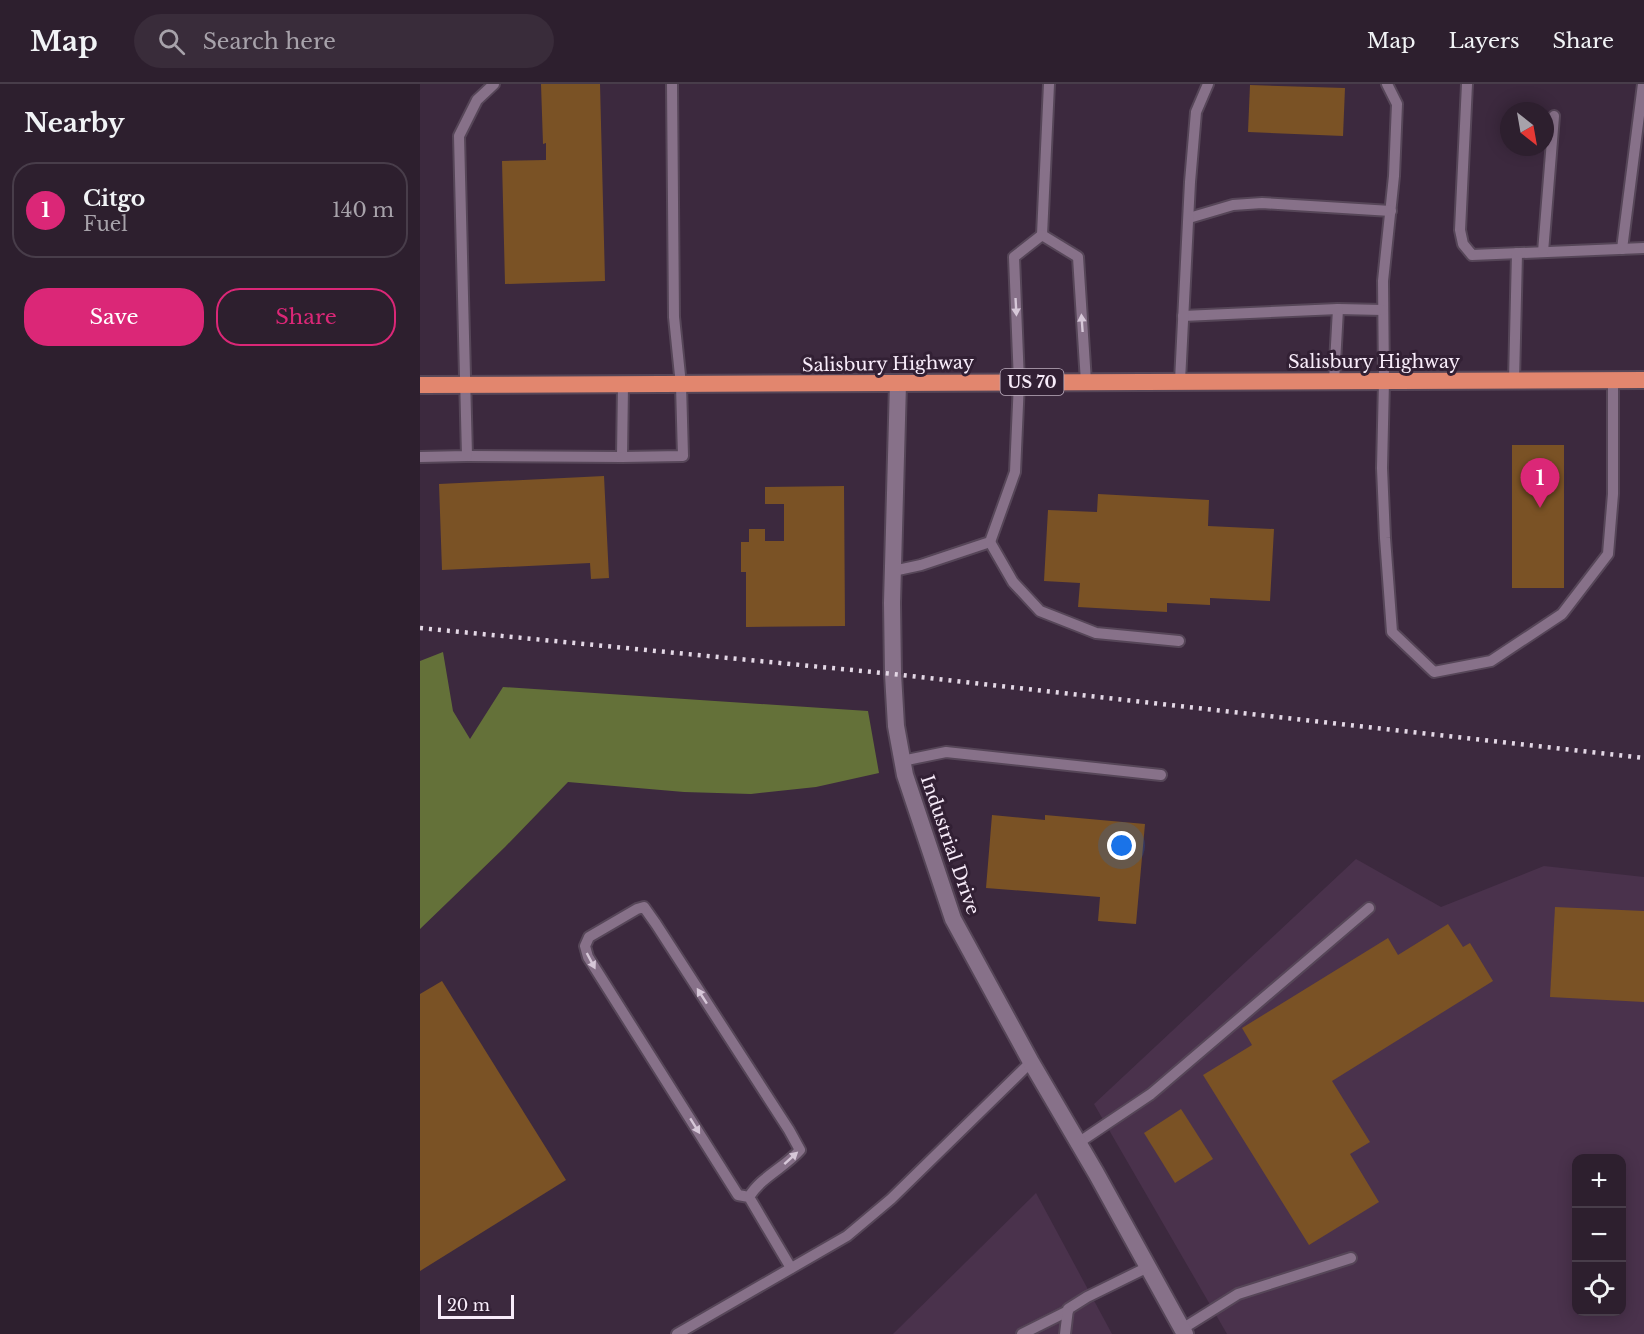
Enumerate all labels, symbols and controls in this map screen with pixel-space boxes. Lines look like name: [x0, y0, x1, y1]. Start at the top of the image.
search box: [134, 14, 554, 68]
text: Map: [30, 24, 98, 59]
icon: search: [155, 25, 188, 58]
text: Search here: [203, 28, 336, 55]
text: Map: [1367, 28, 1416, 54]
text: Layers: [1449, 28, 1520, 54]
text: Share: [1553, 28, 1614, 54]
north arrow: [1500, 102, 1554, 156]
text: Nearby: [24, 107, 125, 139]
text: Citgo: [83, 185, 145, 212]
text: 1: [41, 198, 50, 222]
text: 140 m: [332, 198, 394, 222]
text: Fuel: [83, 212, 128, 236]
button: Save: [24, 288, 204, 346]
button: Share: [216, 288, 396, 346]
one-way arrow: [1011, 298, 1020, 317]
one-way arrow: [1078, 314, 1087, 333]
street label: Salisbury Highway: [802, 351, 975, 377]
street label: Salisbury Highway: [1288, 351, 1461, 373]
road number: US 70: [1000, 369, 1064, 395]
pin: 1: [1520, 458, 1560, 508]
street label: Industrial Drive: [916, 772, 984, 918]
your location: [1107, 831, 1136, 860]
one-way arrow: [586, 953, 596, 970]
one-way arrow: [697, 988, 708, 1004]
one-way arrow: [689, 1118, 700, 1134]
one-way arrow: [783, 1152, 798, 1165]
map controls: [1572, 1154, 1626, 1316]
button: +: [1572, 1154, 1626, 1208]
button: −: [1572, 1208, 1626, 1262]
button: locate: [1572, 1262, 1626, 1316]
scale bar: [438, 1292, 514, 1320]
text: 20 m: [447, 1295, 490, 1315]

